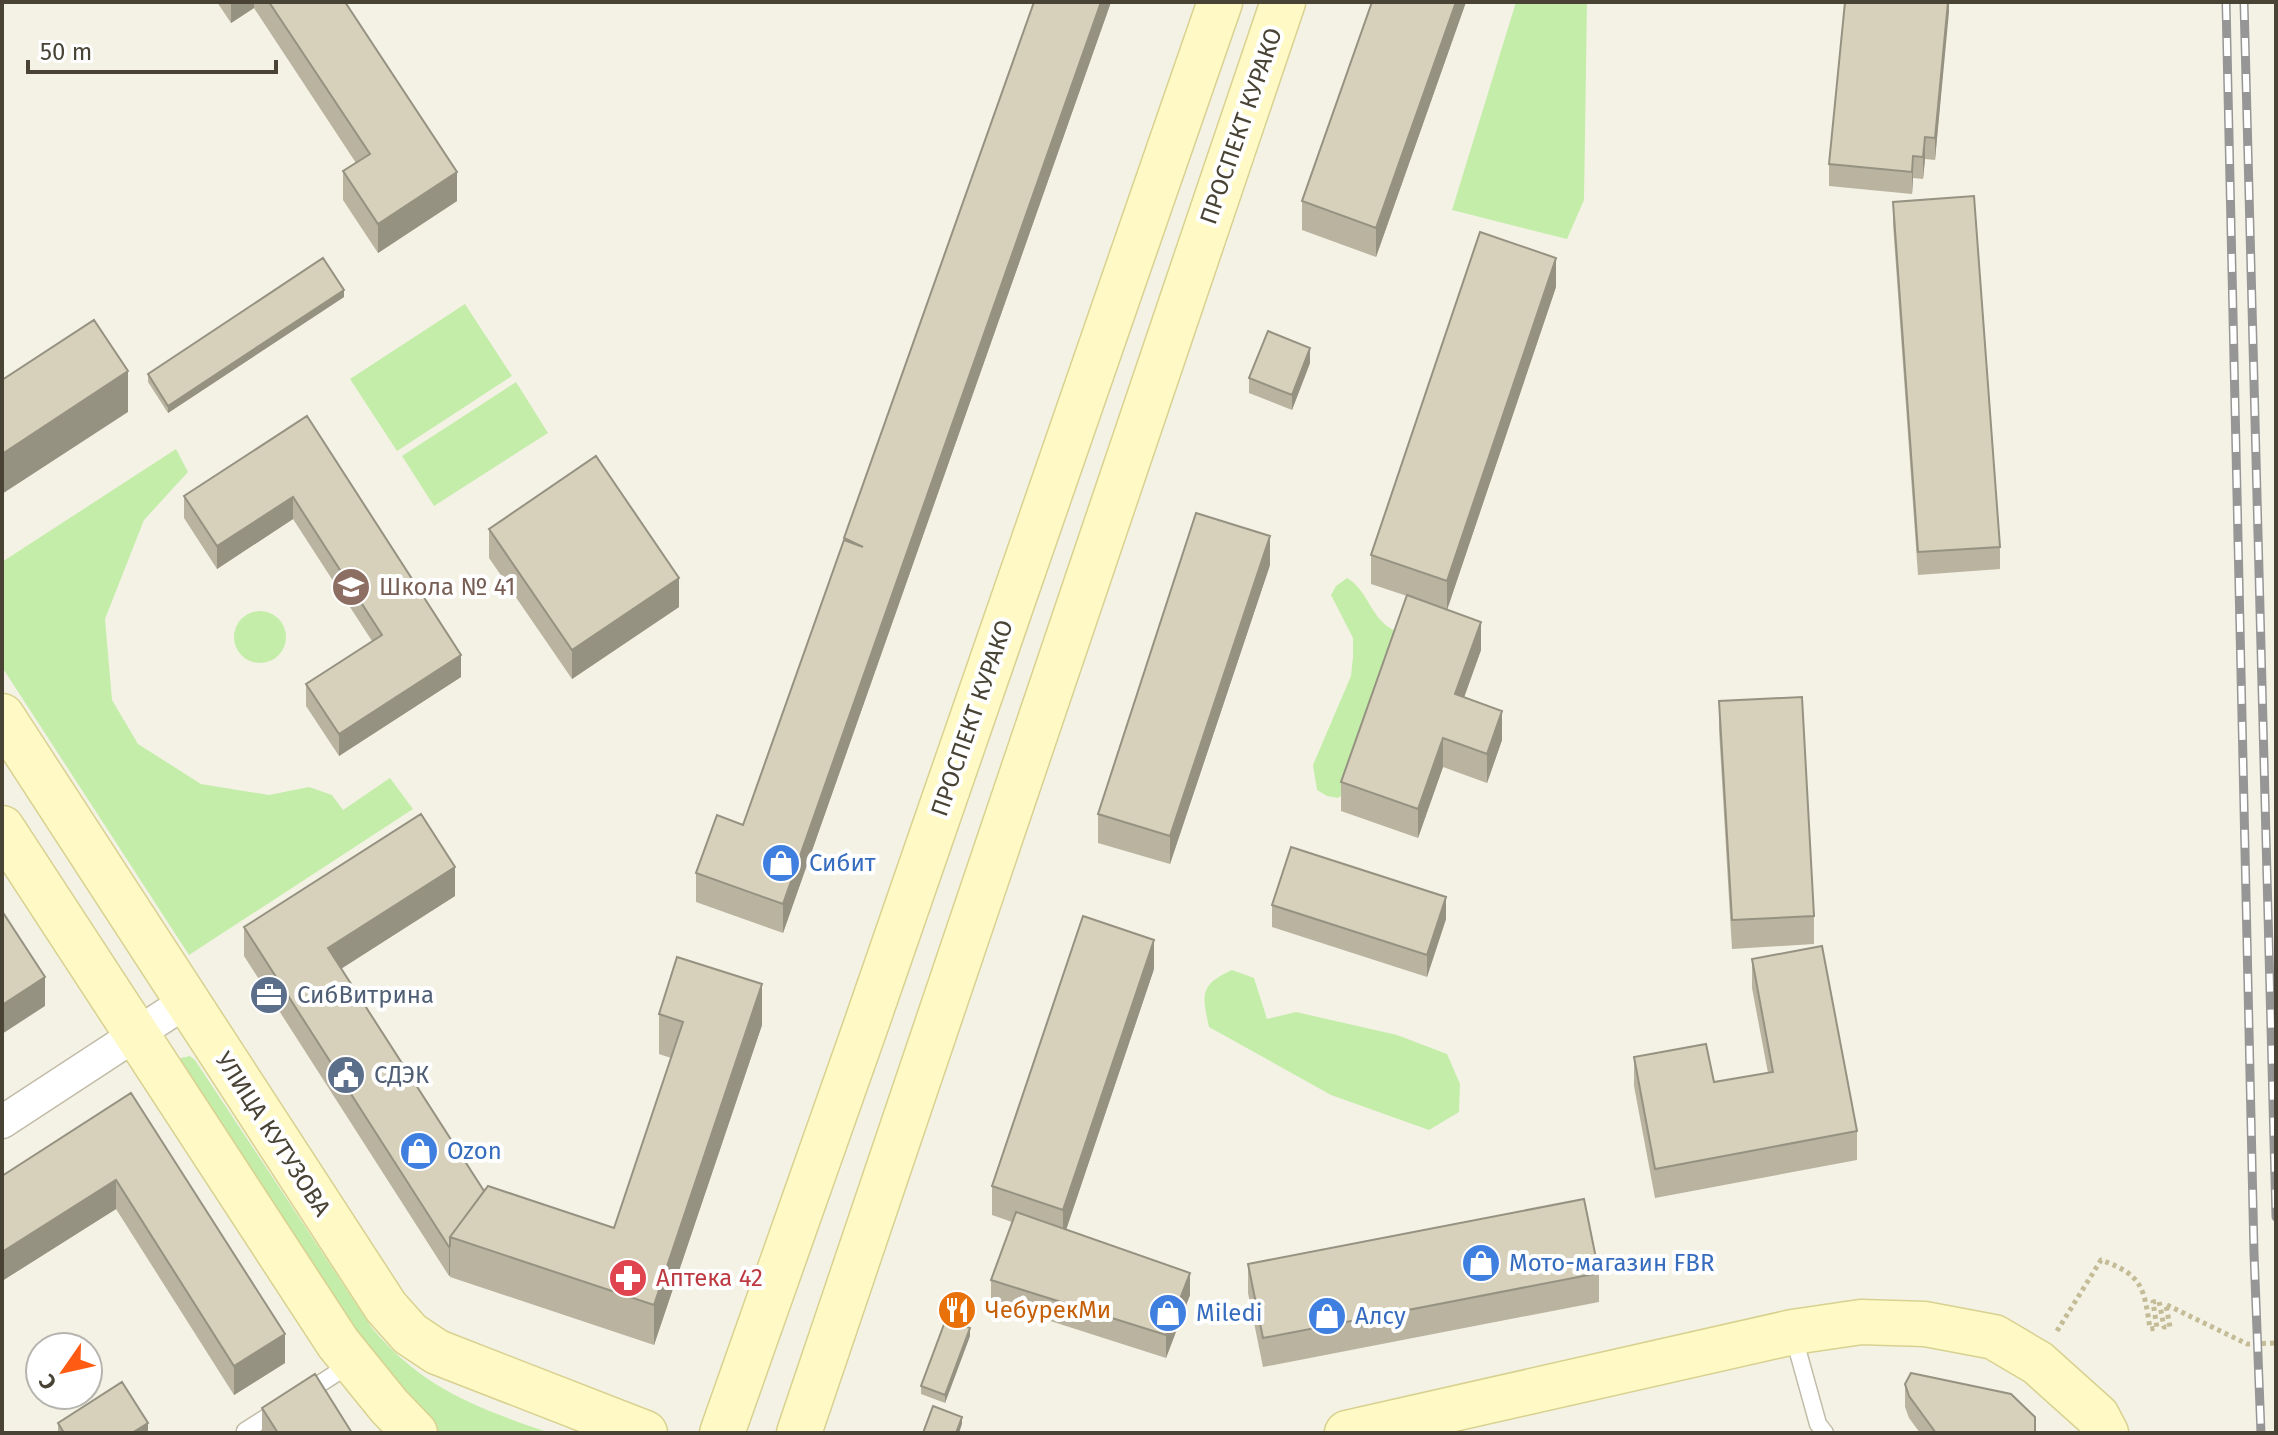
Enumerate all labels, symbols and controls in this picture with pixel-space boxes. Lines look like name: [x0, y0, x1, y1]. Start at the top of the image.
scale bar: [28, 24, 276, 74]
street label: ПРОСПЕКТ КУРАКО: [1194, 24, 1288, 228]
text: 50 m: [40, 38, 92, 66]
school or university icon: Школа № 41: [330, 566, 372, 608]
place label: Школа № 41: [379, 573, 516, 601]
street label: ПРОСПЕКТ КУРАКО: [925, 616, 1019, 820]
shop icon: Сибит: [760, 842, 802, 884]
place label: Сибит: [809, 849, 876, 877]
office icon: СибВитрина: [248, 974, 290, 1016]
place label: СибВитрина: [297, 981, 434, 1009]
street label: УЛИЦА КУТУЗОВА: [210, 1047, 337, 1221]
public building icon: СДЭК: [325, 1054, 367, 1096]
place label: СДЭК: [374, 1061, 429, 1089]
shop icon: Ozon: [398, 1130, 440, 1172]
place label: Ozon: [447, 1137, 502, 1165]
shop icon: Мото-магазин FBR: [1460, 1242, 1502, 1284]
place label: Мото-магазин FBR: [1509, 1249, 1714, 1277]
pharmacy icon: Аптека 42: [607, 1257, 649, 1299]
place label: Аптека 42: [656, 1264, 763, 1292]
restaurant icon: ЧебурекМи: [936, 1289, 978, 1331]
shop icon: Miledi: [1147, 1292, 1189, 1334]
shop icon: Алсу: [1306, 1295, 1348, 1337]
place label: ЧебурекМи: [985, 1296, 1111, 1324]
place label: Miledi: [1196, 1299, 1263, 1327]
place label: Алсу: [1355, 1302, 1406, 1330]
north arrow: [24, 1331, 104, 1411]
text: С: [33, 1369, 63, 1395]

